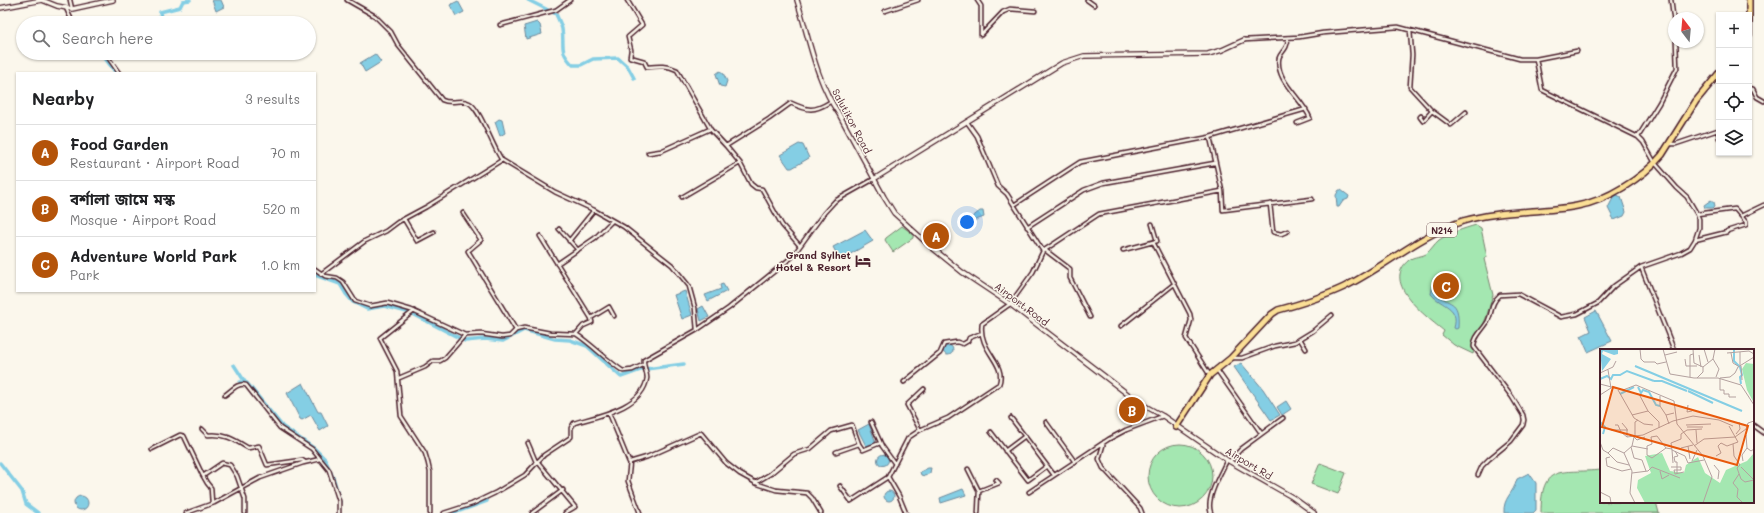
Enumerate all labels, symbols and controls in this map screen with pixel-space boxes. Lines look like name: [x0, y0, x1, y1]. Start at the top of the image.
north arrow: [1668, 12, 1704, 48]
map controls: [1716, 12, 1752, 156]
button: +: [1716, 12, 1752, 48]
search box: [16, 16, 316, 60]
icon: search: [30, 27, 52, 49]
text: Search here: [62, 28, 153, 48]
button: −: [1716, 48, 1752, 84]
button: locate: [1716, 84, 1752, 120]
street label: Salutikor Road: [829, 86, 875, 156]
text: Nearby: [32, 87, 94, 109]
text: 3 results: [245, 90, 300, 107]
button: layers: [1716, 120, 1752, 156]
text: Food Garden: [70, 134, 168, 154]
text: A: [40, 144, 50, 161]
text: 70 m: [270, 144, 300, 161]
text: Restaurant · Airport Road: [70, 154, 239, 171]
text: বর্শালা জামে মস্ক: [70, 189, 175, 209]
text: B: [41, 200, 49, 217]
text: 520 m: [263, 200, 300, 217]
text: Mosque · Airport Road: [70, 211, 216, 228]
your location: [957, 212, 977, 232]
pin: A: [923, 221, 949, 251]
road number: N214: [1427, 223, 1457, 237]
text: Adventure World Park: [70, 246, 237, 266]
place label: Grand Sylhet Hotel & Resort: [775, 248, 852, 274]
hotel icon: Grand Sylhet Hotel & Resort: [854, 252, 872, 270]
text: C: [40, 256, 50, 273]
text: 1.0 km: [261, 256, 300, 273]
text: Park: [70, 266, 99, 283]
pin: C: [1433, 271, 1459, 301]
street label: Airport Road: [992, 279, 1052, 329]
inset map: [1600, 349, 1754, 503]
pin: B: [1119, 395, 1145, 425]
street label: Airport Rd: [1223, 443, 1275, 483]

